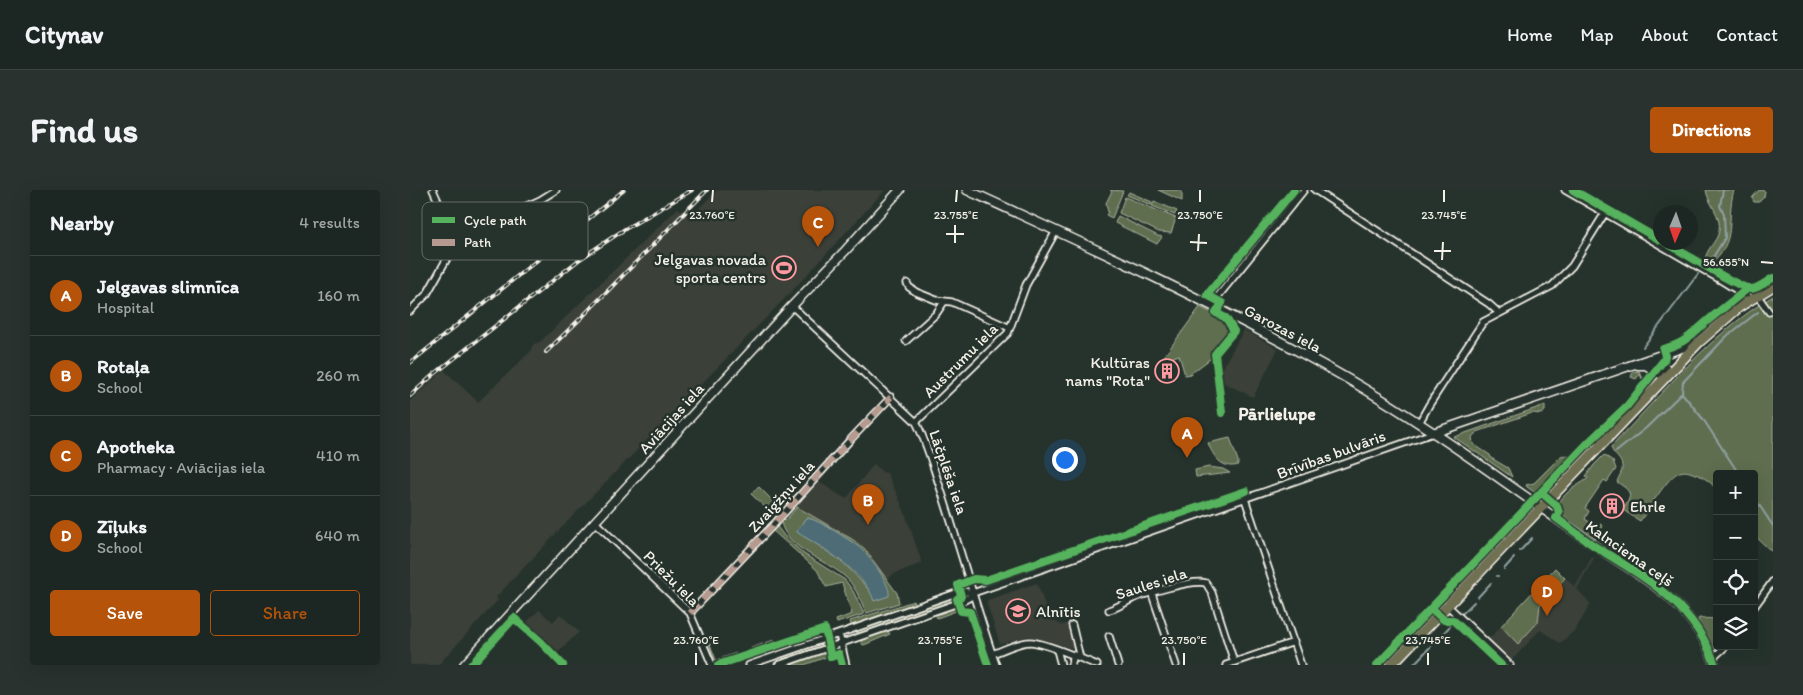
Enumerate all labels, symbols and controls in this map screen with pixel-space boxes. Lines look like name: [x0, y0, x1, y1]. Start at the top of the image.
text: Citynav: [25, 20, 103, 49]
text: Home: [1507, 24, 1553, 46]
text: Map: [1581, 24, 1614, 46]
text: About: [1642, 24, 1688, 46]
text: Contact: [1716, 24, 1778, 46]
button: Directions: [1650, 107, 1773, 153]
text: Find us: [30, 109, 138, 151]
legend: [422, 202, 588, 260]
north arrow: [1653, 205, 1698, 250]
pin: C: [802, 206, 834, 247]
text: 23.760°E: [689, 208, 735, 222]
text: 23.755°E: [934, 208, 979, 222]
text: 23.750°E: [1177, 208, 1223, 222]
text: 23.745°E: [1421, 208, 1467, 222]
text: Nearby: [50, 210, 114, 235]
text: Cycle path: [464, 212, 527, 229]
text: 4 results: [299, 213, 360, 232]
text: Path: [464, 234, 491, 251]
place label: Jelgavas novada sporta centrs: [654, 250, 767, 287]
sports icon: Jelgavas novada sporta centrs: [771, 255, 797, 281]
text: 56.655°N: [1703, 255, 1749, 269]
text: Jelgavas slimnīca: [97, 275, 239, 298]
text: A: [61, 286, 71, 305]
text: 160 m: [317, 286, 360, 305]
text: Hospital: [97, 298, 154, 317]
street label: Garozas iela: [1241, 300, 1325, 357]
street label: Austrumu iela: [919, 319, 1002, 402]
place label: Kultūras nams "Rota": [1065, 353, 1150, 390]
text: Rotaļa: [97, 355, 150, 378]
building icon: Kultūras nams "Rota": [1154, 358, 1180, 384]
text: B: [61, 366, 71, 385]
text: 260 m: [316, 366, 360, 385]
text: School: [97, 378, 143, 397]
street label: Aviācijas iela: [635, 378, 709, 458]
district label: Pārlielupe: [1238, 403, 1316, 425]
pin: A: [1171, 417, 1203, 458]
street label: Brīvības bulvāris: [1274, 426, 1388, 483]
street label: Lāčplēša iela: [925, 427, 972, 518]
text: Apotheka: [97, 435, 175, 458]
text: C: [61, 446, 71, 465]
text: 410 m: [316, 446, 360, 465]
your location: [1052, 447, 1078, 473]
street label: Zvaigžņu iela: [744, 456, 819, 536]
text: Pharmacy · Aviācijas iela: [97, 458, 265, 477]
map controls: [1713, 470, 1758, 650]
button: +: [1713, 470, 1758, 515]
pin: B: [852, 484, 884, 525]
building icon: Ehrle: [1599, 493, 1625, 519]
place label: Ehrle: [1630, 497, 1666, 516]
text: Zīļuks: [97, 515, 147, 538]
button: −: [1713, 515, 1758, 560]
street label: Kalnciema ceļš: [1582, 516, 1677, 591]
text: D: [61, 526, 71, 545]
text: 640 m: [315, 526, 360, 545]
text: School: [97, 538, 143, 557]
street label: Priežu iela: [640, 546, 704, 611]
button: locate: [1713, 560, 1758, 605]
street label: Saules iela: [1113, 563, 1190, 604]
pin: D: [1531, 575, 1563, 616]
button: Save: [50, 590, 200, 636]
button: Share: [210, 590, 360, 636]
school or university icon: Alnītis: [1005, 598, 1031, 624]
place label: Alnītis: [1036, 602, 1081, 621]
button: layers: [1713, 605, 1758, 650]
text: 23.760°E: [673, 633, 719, 647]
text: 23.755°E: [918, 633, 963, 647]
text: 23.750°E: [1161, 633, 1207, 647]
text: 23.745°E: [1405, 633, 1451, 647]

